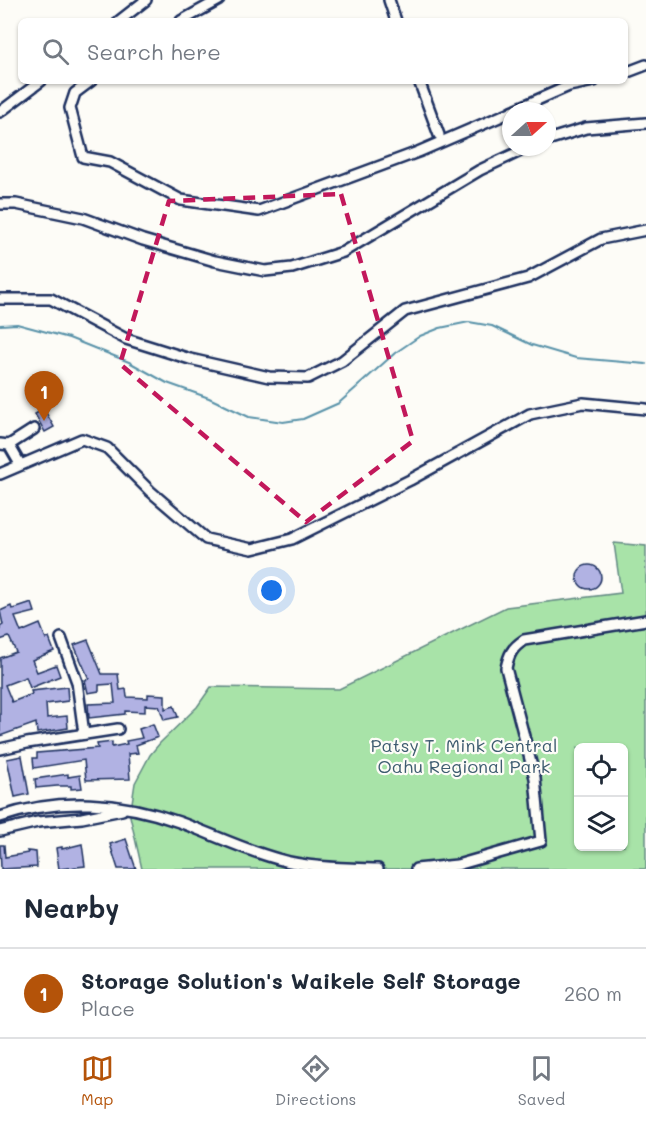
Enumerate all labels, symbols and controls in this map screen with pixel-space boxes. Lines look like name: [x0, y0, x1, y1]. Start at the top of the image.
search box: [18, 18, 628, 84]
icon: search: [39, 35, 72, 68]
text: Search here: [87, 37, 221, 66]
north arrow: [502, 102, 556, 156]
pin: 1: [24, 372, 63, 421]
your location: [257, 576, 286, 605]
park label: Patsy T. Mink Central Oahu Regional Park: [371, 733, 557, 778]
map controls: [574, 743, 628, 851]
button: locate: [574, 743, 628, 797]
button: layers: [574, 797, 628, 851]
text: Nearby: [24, 891, 119, 925]
text: Storage Solution's Waikele Self Storage: [81, 966, 521, 995]
text: 1: [39, 980, 48, 1006]
text: 260 m: [564, 980, 622, 1006]
text: Place: [81, 995, 135, 1021]
tab: Map: [81, 1052, 114, 1109]
tab: Directions: [275, 1052, 356, 1109]
tab: Saved: [518, 1052, 565, 1109]

